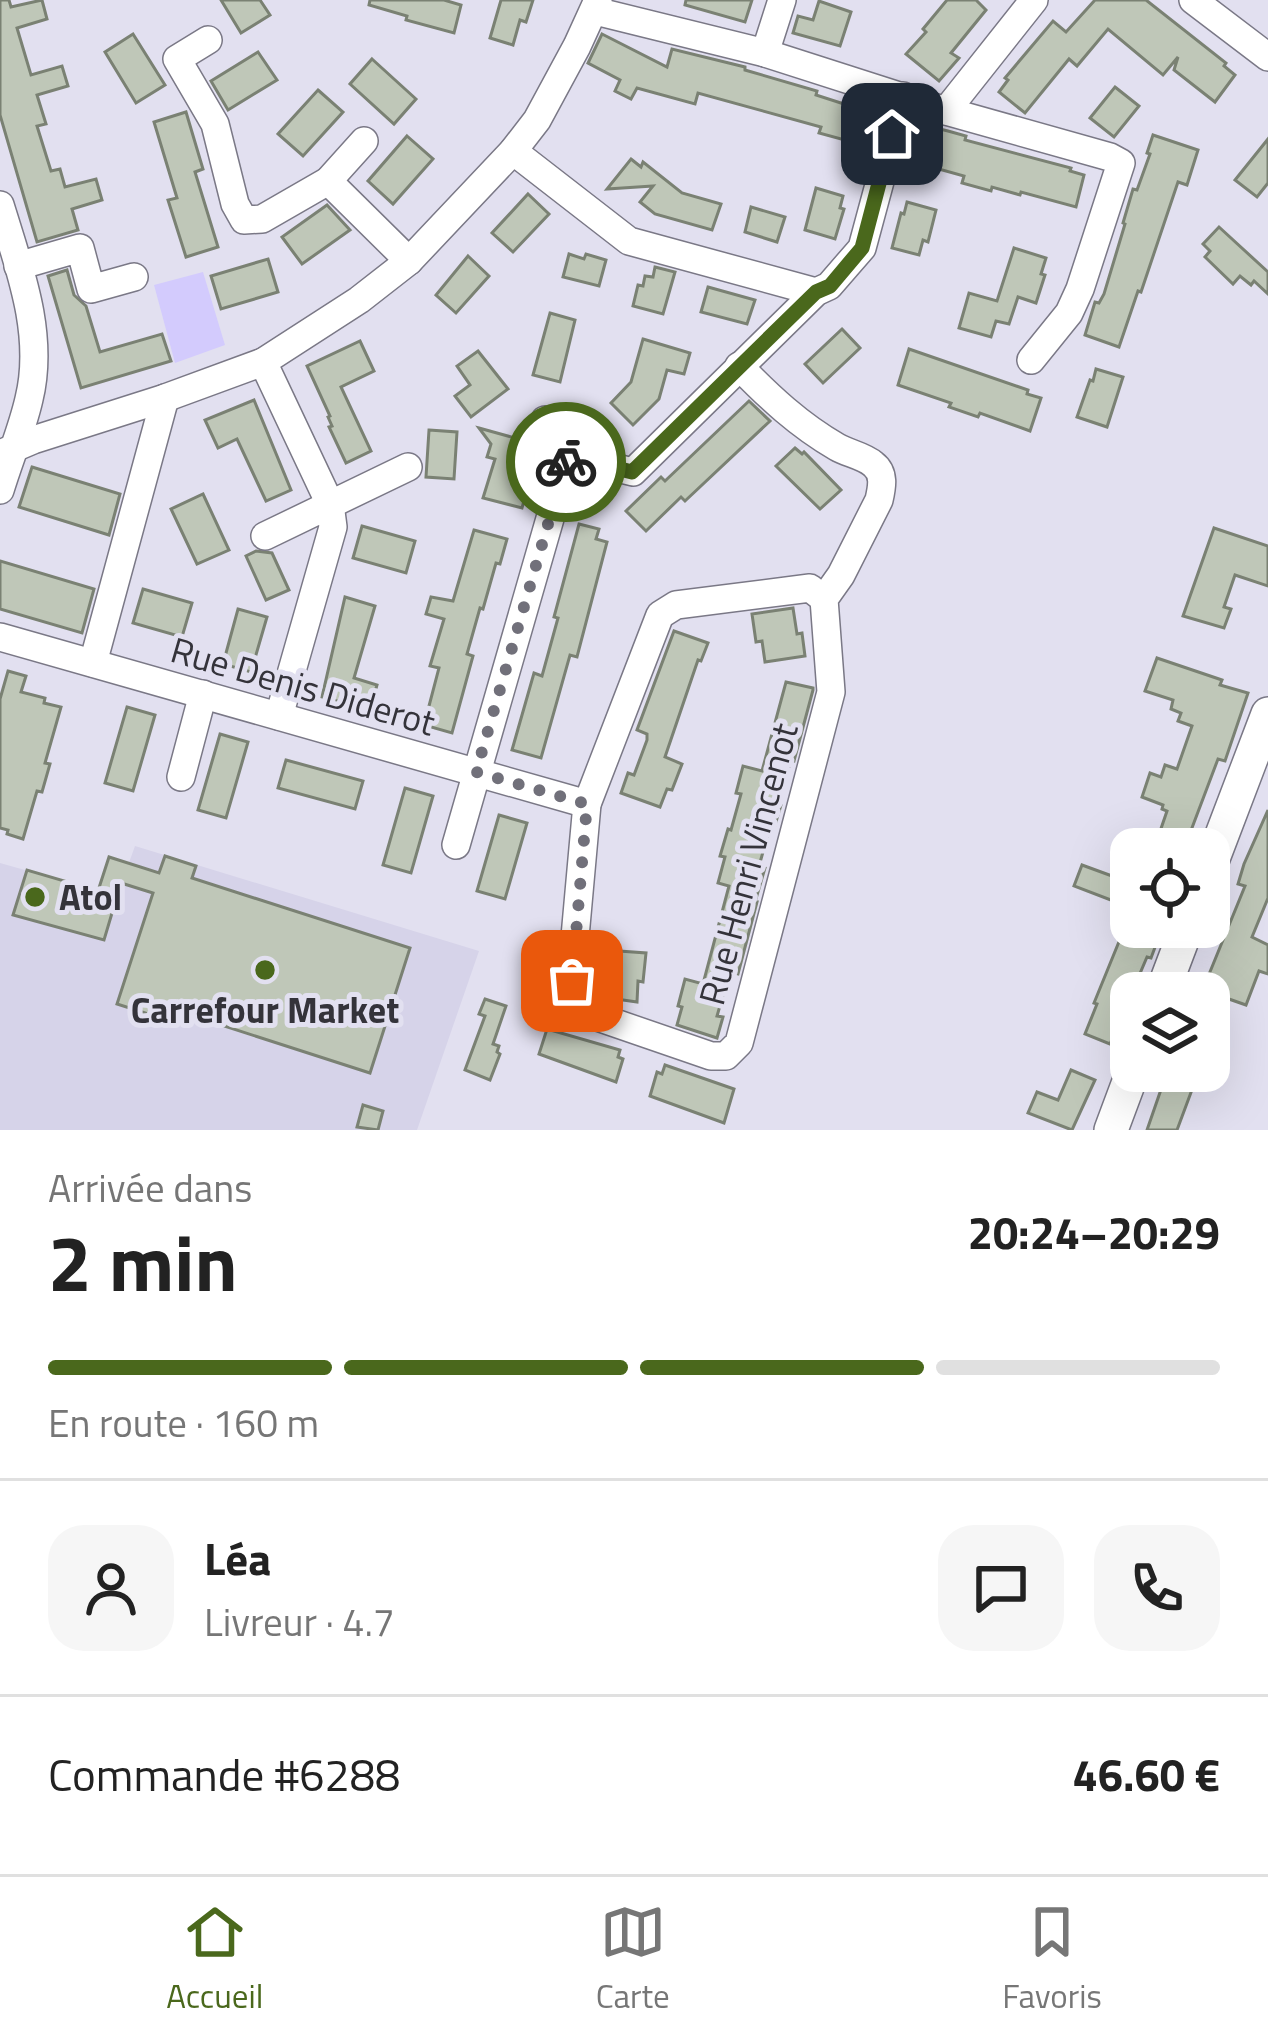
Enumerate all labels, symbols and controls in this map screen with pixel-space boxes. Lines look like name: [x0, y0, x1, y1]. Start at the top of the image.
pin: [841, 83, 943, 185]
icon: home: [859, 101, 925, 167]
courier: [506, 402, 626, 522]
icon: bike: [533, 429, 599, 495]
street label: Rue Denis Diderot: [165, 622, 442, 750]
street label: Rue Henri Vincenot: [683, 716, 812, 1011]
map controls: [1110, 828, 1230, 1092]
button: locate: [1110, 828, 1230, 948]
place label: Atol: [59, 869, 122, 924]
marker: Atol: [22, 884, 48, 910]
pin: [521, 930, 623, 1032]
icon: bag: [539, 948, 605, 1014]
marker: Carrefour Market: [252, 957, 278, 983]
button: layers: [1110, 972, 1230, 1092]
place label: Carrefour Market: [131, 982, 399, 1037]
text: Arrivée dans: [48, 1158, 252, 1217]
text: 20:24–20:29: [968, 1198, 1220, 1266]
text: 2 min: [48, 1203, 238, 1321]
text: En route · 160 m: [48, 1393, 319, 1452]
text: Léa: [204, 1524, 271, 1592]
button: person: [48, 1525, 174, 1651]
button: chat: [938, 1525, 1064, 1651]
button: phone: [1094, 1525, 1220, 1651]
text: Livreur · 4.7: [204, 1592, 395, 1651]
text: Commande #6288: [48, 1740, 400, 1808]
text: 46.60 €: [1073, 1740, 1220, 1808]
tab: Accueil: [166, 1899, 263, 2021]
tab: Carte: [596, 1899, 670, 2021]
tab: Favoris: [1002, 1899, 1102, 2021]

